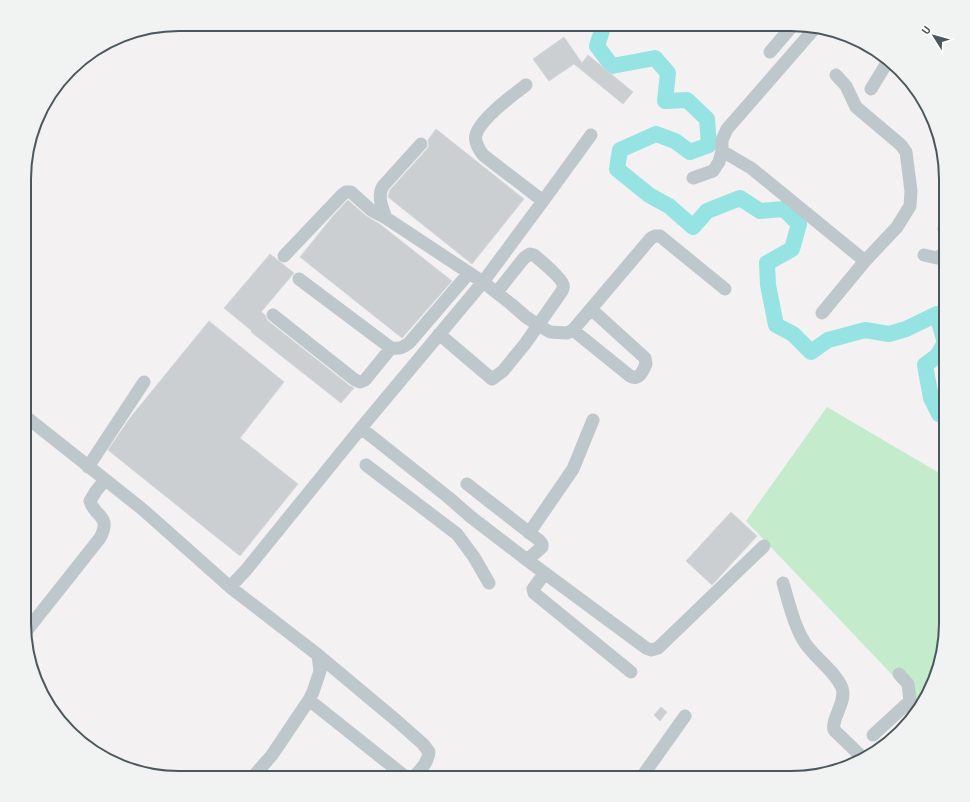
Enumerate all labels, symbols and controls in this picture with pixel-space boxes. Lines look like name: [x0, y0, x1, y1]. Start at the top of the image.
north arrow: [914, 16, 954, 56]
text: U: [918, 23, 933, 36]

